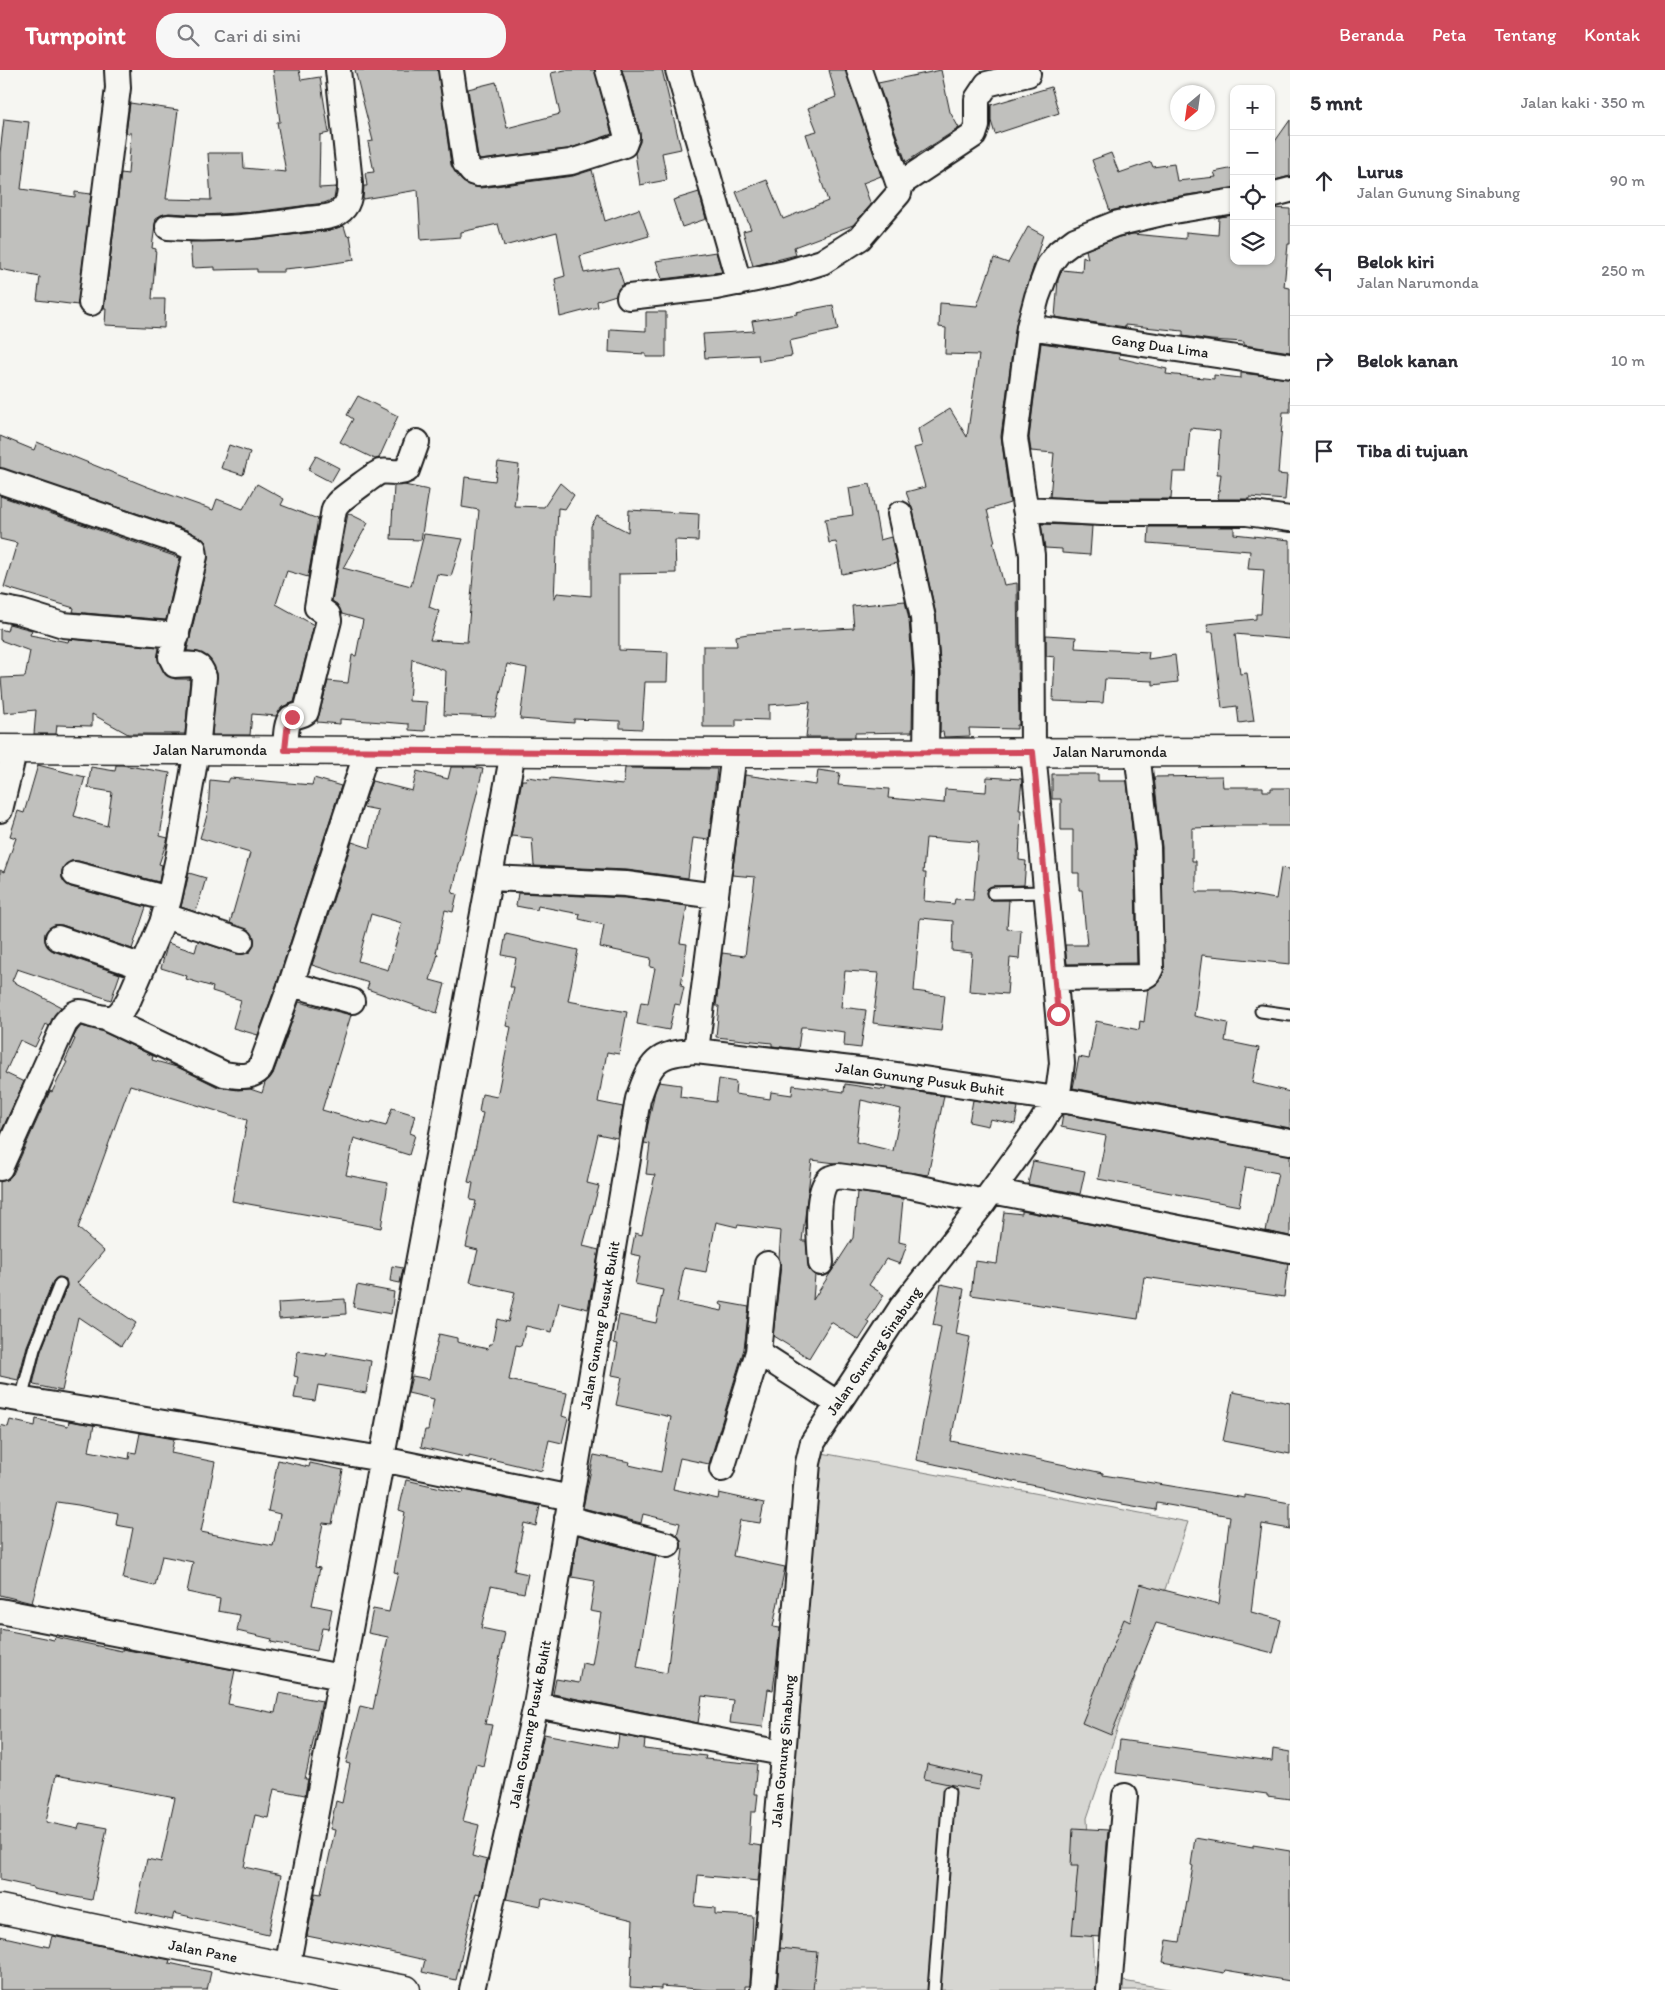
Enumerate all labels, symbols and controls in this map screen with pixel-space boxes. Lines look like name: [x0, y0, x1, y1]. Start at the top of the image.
search box: [156, 13, 506, 58]
text: Turnpoint: [25, 21, 126, 50]
icon: search: [174, 21, 202, 49]
text: Cari di sini: [214, 24, 301, 47]
text: Beranda: [1339, 24, 1404, 46]
text: Peta: [1432, 24, 1466, 46]
text: Tentang: [1494, 24, 1556, 46]
text: Kontak: [1584, 24, 1640, 46]
north arrow: [1170, 85, 1215, 130]
map controls: [1230, 85, 1275, 265]
button: +: [1230, 85, 1275, 130]
text: 5 mnt: [1310, 90, 1363, 115]
text: Jalan kaki · 350 m: [1521, 93, 1645, 112]
button: −: [1230, 130, 1275, 175]
text: Lurus: [1357, 160, 1403, 183]
icon: ahead: [1310, 167, 1338, 195]
text: 90 m: [1610, 171, 1645, 190]
button: locate: [1230, 175, 1275, 220]
text: Jalan Gunung Sinabung: [1357, 183, 1520, 202]
button: layers: [1230, 220, 1275, 265]
text: Belok kiri: [1357, 250, 1434, 273]
icon: left: [1310, 257, 1338, 285]
text: 250 m: [1601, 261, 1645, 280]
text: Jalan Narumonda: [1357, 273, 1479, 292]
street label: Gang Dua Lima: [1110, 330, 1210, 362]
icon: right: [1310, 347, 1338, 375]
text: Belok kanan: [1357, 349, 1458, 372]
text: 10 m: [1611, 351, 1645, 370]
icon: arrive: [1310, 437, 1338, 465]
text: Tiba di tujuan: [1357, 439, 1468, 462]
route end: [281, 706, 304, 729]
street label: Jalan Narumonda: [153, 741, 267, 759]
street label: Jalan Narumonda: [1053, 743, 1167, 761]
route start: [1047, 1003, 1070, 1026]
street label: Jalan Gunung Pusuk Buhit: [834, 1058, 1006, 1100]
street label: Jalan Gunung Pusuk Buhit: [576, 1239, 624, 1411]
street label: Jalan Gunung Sinabung: [823, 1283, 925, 1419]
street label: Jalan Gunung Pusuk Buhit: [505, 1638, 555, 1809]
street label: Jalan Gunung Sinabung: [767, 1674, 799, 1828]
street label: Jalan Pane: [167, 1936, 239, 1966]

